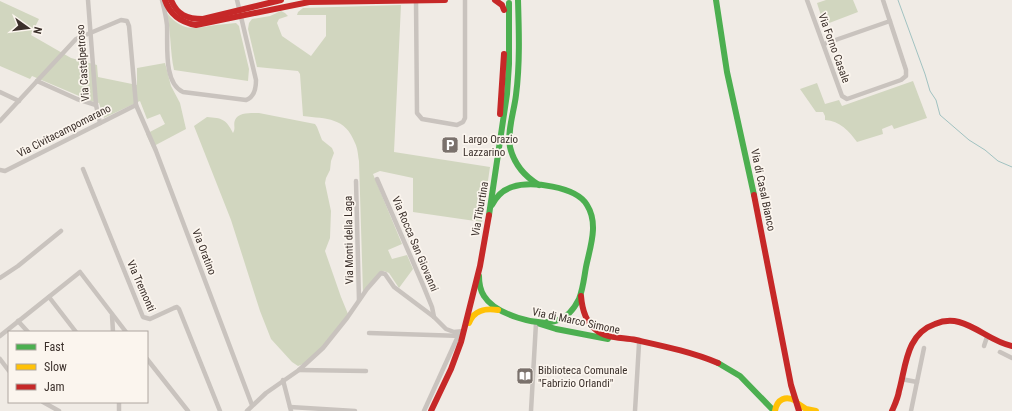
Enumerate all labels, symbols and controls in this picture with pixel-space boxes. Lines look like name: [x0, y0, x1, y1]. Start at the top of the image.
north arrow: [8, 8, 48, 48]
street label: Via Forno Casale: [815, 11, 853, 85]
street label: Via Castelpetroso: [74, 24, 92, 102]
text: N: [30, 25, 44, 35]
street label: Via Civitacampomarano: [15, 102, 113, 160]
place label: Largo Orazio Lazzarino: [463, 133, 519, 159]
parking icon: Largo Orazio Lazzarino: [440, 135, 460, 155]
street label: Via di Casal Bianco: [748, 148, 778, 233]
street label: Via Tiburtina: [469, 181, 491, 237]
street label: Via Rocca San Giovanni: [389, 194, 441, 294]
street label: Via Monti della Laga: [342, 196, 356, 284]
street label: Via Oratino: [189, 227, 219, 277]
street label: Via Tremonti: [124, 258, 158, 314]
street label: Via di Marco Simone: [531, 305, 621, 337]
legend: [8, 331, 148, 403]
text: Fast: [44, 340, 65, 354]
text: Slow: [44, 360, 67, 374]
place label: Biblioteca Comunale "Fabrizio Orlandi": [538, 364, 627, 390]
library icon: Biblioteca Comunale "Fabrizio Orlandi": [515, 366, 535, 386]
text: Jam: [44, 380, 65, 394]

